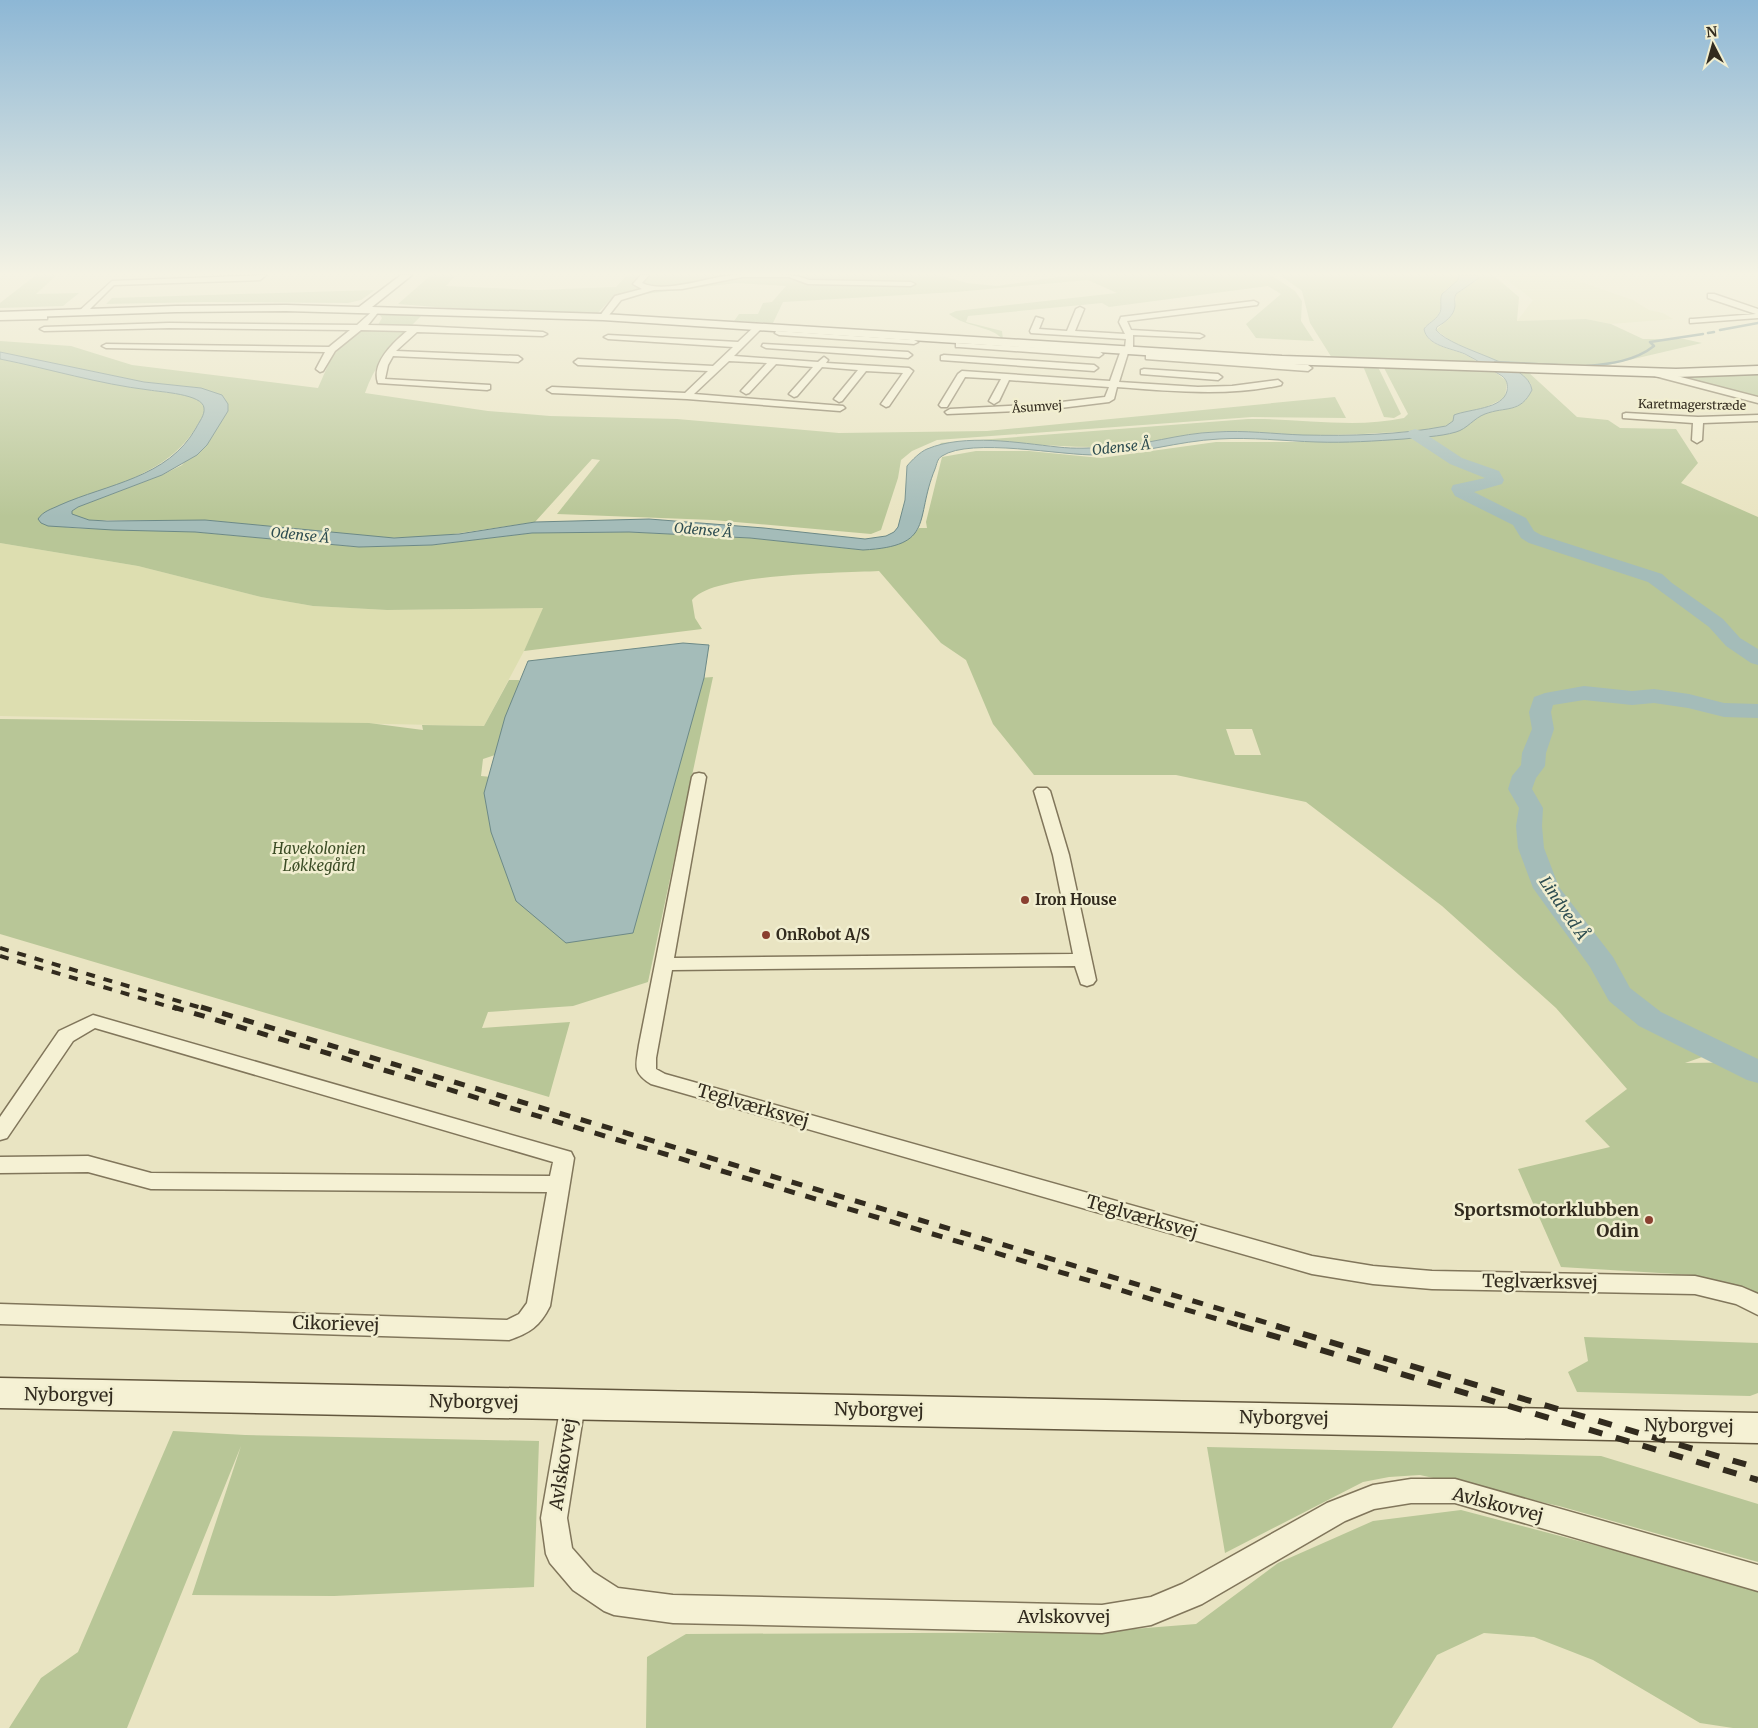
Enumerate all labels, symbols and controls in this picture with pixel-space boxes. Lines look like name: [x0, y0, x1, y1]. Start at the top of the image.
north arrow: [1688, 20, 1738, 70]
text: N: [1705, 23, 1718, 42]
street label: Åsumvej: [1010, 396, 1063, 416]
street label: Karetmagerstræde: [1638, 396, 1746, 413]
water label: Odense Å: [1091, 434, 1152, 459]
water label: Odense Å: [673, 517, 734, 542]
water label: Odense Å: [270, 522, 331, 547]
park label: Havekolonien Løkkegård: [271, 839, 366, 875]
water label: Lindved Å: [1535, 872, 1594, 944]
place label: Iron House: [1035, 890, 1117, 909]
marker: Iron House: [1019, 894, 1031, 906]
place label: OnRobot A/S: [776, 925, 870, 944]
marker: OnRobot A/S: [760, 929, 772, 941]
street label: Teglværksvej: [694, 1079, 812, 1133]
street label: Teglværksvej: [1083, 1190, 1201, 1244]
place label: Sportsmotorklubben Odin: [1454, 1198, 1639, 1242]
marker: Sportsmotorklubben Odin: [1643, 1214, 1655, 1226]
street label: Teglværksvej: [1482, 1269, 1598, 1294]
street label: Cikorievej: [292, 1310, 380, 1337]
street label: Nyborgvej: [24, 1382, 114, 1407]
street label: Nyborgvej: [429, 1389, 519, 1414]
street label: Nyborgvej: [834, 1397, 924, 1422]
street label: Nyborgvej: [1239, 1405, 1329, 1430]
street label: Nyborgvej: [1644, 1413, 1734, 1438]
street label: Avlskovvej: [544, 1416, 581, 1513]
street label: Avlskovvej: [1449, 1482, 1546, 1527]
street label: Avlskovvej: [1016, 1605, 1111, 1628]

